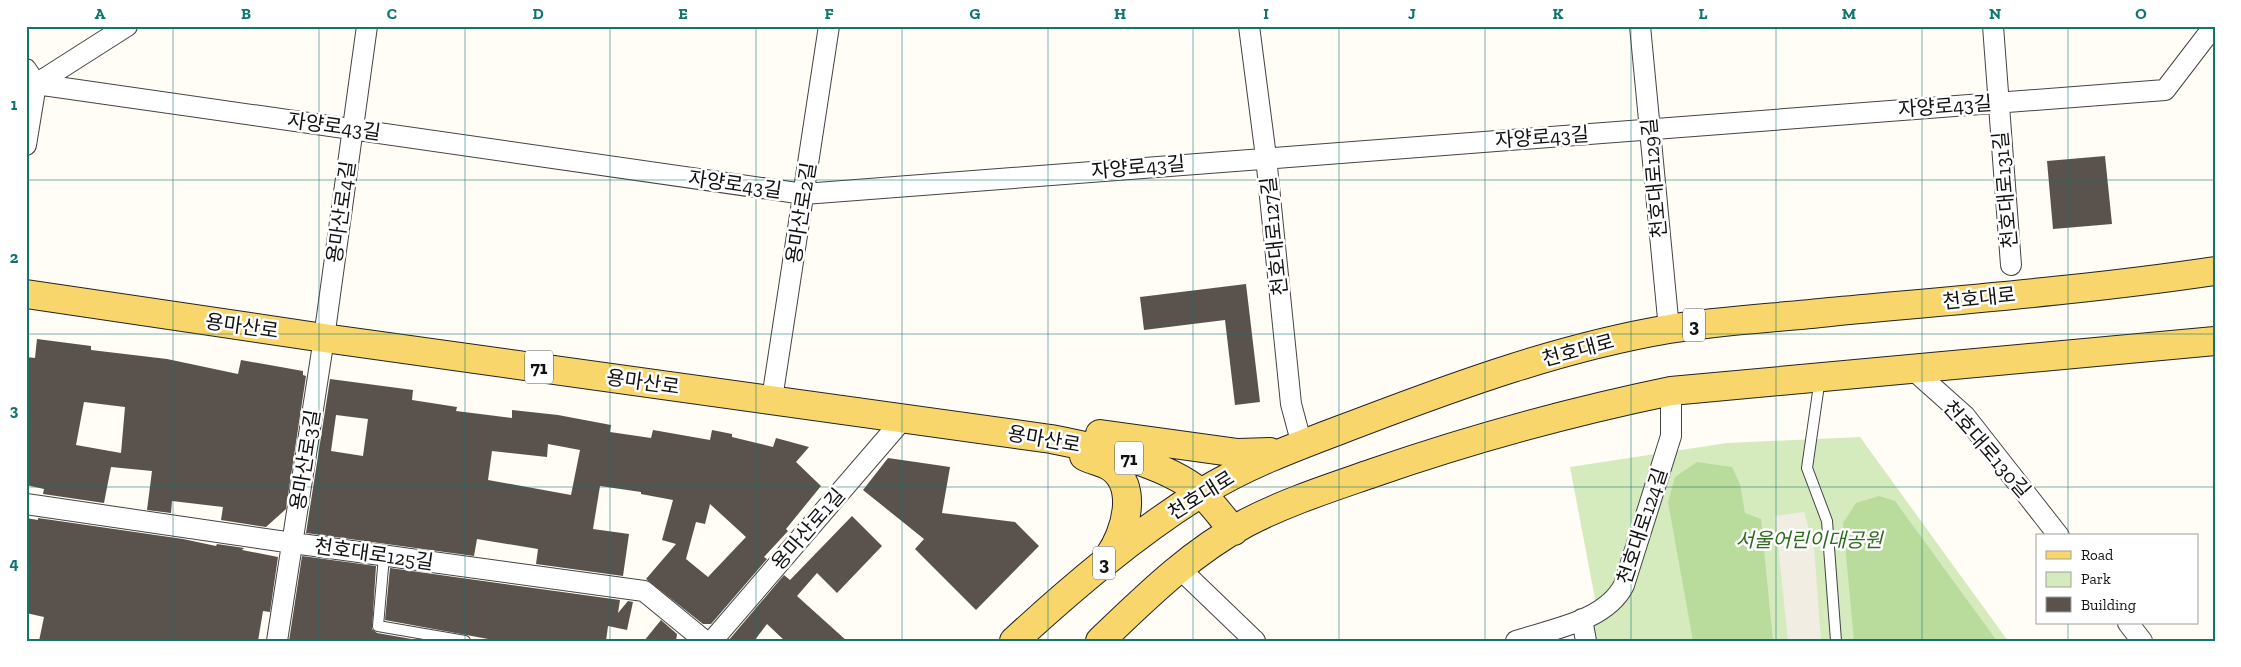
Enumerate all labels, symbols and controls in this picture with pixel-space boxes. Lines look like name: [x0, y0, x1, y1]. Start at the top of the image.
text: A: [95, 4, 106, 23]
text: B: [241, 4, 251, 23]
text: C: [387, 4, 397, 23]
text: D: [532, 4, 544, 23]
text: E: [678, 4, 688, 23]
text: F: [824, 4, 834, 23]
text: G: [970, 4, 981, 23]
text: H: [1114, 4, 1126, 23]
text: I: [1263, 4, 1269, 23]
text: J: [1408, 4, 1416, 23]
text: K: [1553, 4, 1564, 23]
text: L: [1699, 4, 1708, 23]
text: M: [1842, 4, 1856, 23]
text: N: [1989, 4, 2001, 23]
text: O: [2135, 4, 2147, 23]
street label: 자양로43길: [1897, 91, 1993, 121]
text: 1: [11, 95, 18, 114]
street label: 자양로43길: [286, 108, 382, 144]
street label: 천호대로129길: [1637, 117, 1671, 239]
street label: 자양로43길: [1494, 122, 1590, 152]
street label: 천호대로131길: [1988, 131, 2022, 249]
street label: 자양로43길: [1090, 151, 1186, 183]
street label: 용마산로4길: [322, 159, 360, 265]
street label: 용마산로2길: [781, 161, 821, 265]
street label: 자양로43길: [687, 166, 783, 202]
street label: 천호대로127길: [1256, 175, 1292, 297]
text: 2: [10, 248, 19, 267]
street label: 천호대로: [1941, 282, 2017, 314]
road number: 3: [1683, 308, 1705, 342]
street label: 용마산로: [204, 309, 280, 343]
street label: 천호대로: [1539, 329, 1617, 371]
road number: 71: [525, 351, 553, 384]
street label: 용마산로: [605, 365, 681, 399]
street label: 천호대로130길: [1938, 395, 2036, 503]
text: 3: [10, 401, 19, 420]
street label: 용마산로3길: [285, 408, 325, 512]
street label: 용마산로: [1006, 421, 1082, 457]
road number: 71: [1115, 442, 1143, 474]
street label: 천호대로: [1163, 465, 1239, 525]
street label: 천호대로124길: [1612, 465, 1672, 587]
street label: 용마산로1길: [766, 484, 850, 574]
park label: 서울어린이대공원: [1735, 528, 1884, 552]
street label: 천호대로125길: [313, 534, 435, 574]
legend: [2036, 534, 2198, 624]
road number: 3: [1093, 546, 1115, 580]
text: Road: [2081, 546, 2114, 564]
text: 4: [9, 554, 19, 573]
text: Park: [2081, 570, 2111, 588]
text: Building: [2081, 596, 2136, 614]

